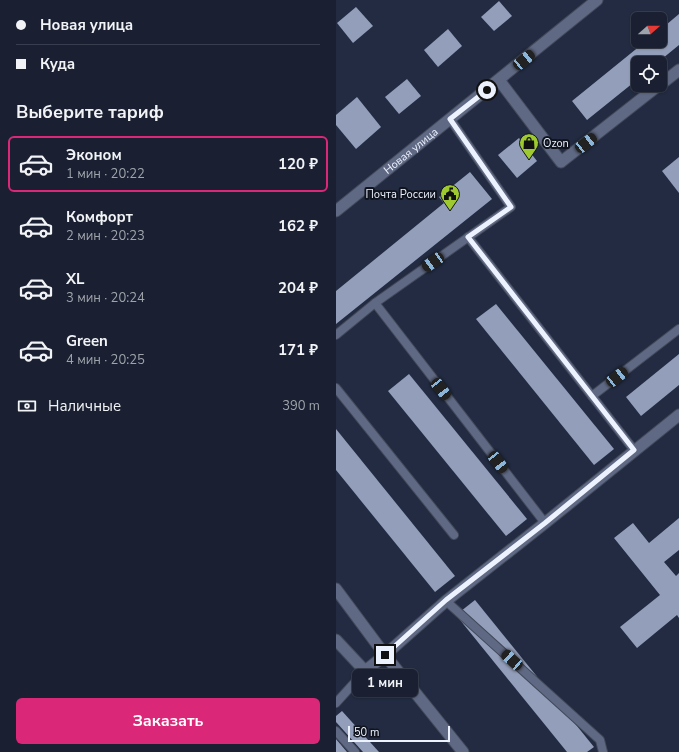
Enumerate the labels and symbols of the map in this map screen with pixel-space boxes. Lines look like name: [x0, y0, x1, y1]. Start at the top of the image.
north arrow: [631, 12, 667, 48]
car: [511, 48, 537, 72]
route start: [478, 81, 496, 99]
street label: Новая улица: [380, 124, 441, 177]
car: [573, 131, 599, 155]
shop icon: Ozon: [518, 132, 540, 160]
place label: Ozon: [543, 136, 569, 151]
public building icon: Почта России: [439, 183, 461, 211]
place label: Почта России: [365, 187, 436, 202]
car: [420, 250, 446, 274]
car: [604, 365, 630, 389]
car: [429, 376, 453, 402]
car: [486, 449, 510, 475]
route end: [376, 646, 394, 664]
car: [499, 648, 525, 672]
callout: 1 мин: [352, 669, 418, 697]
scale bar: [348, 724, 450, 743]

